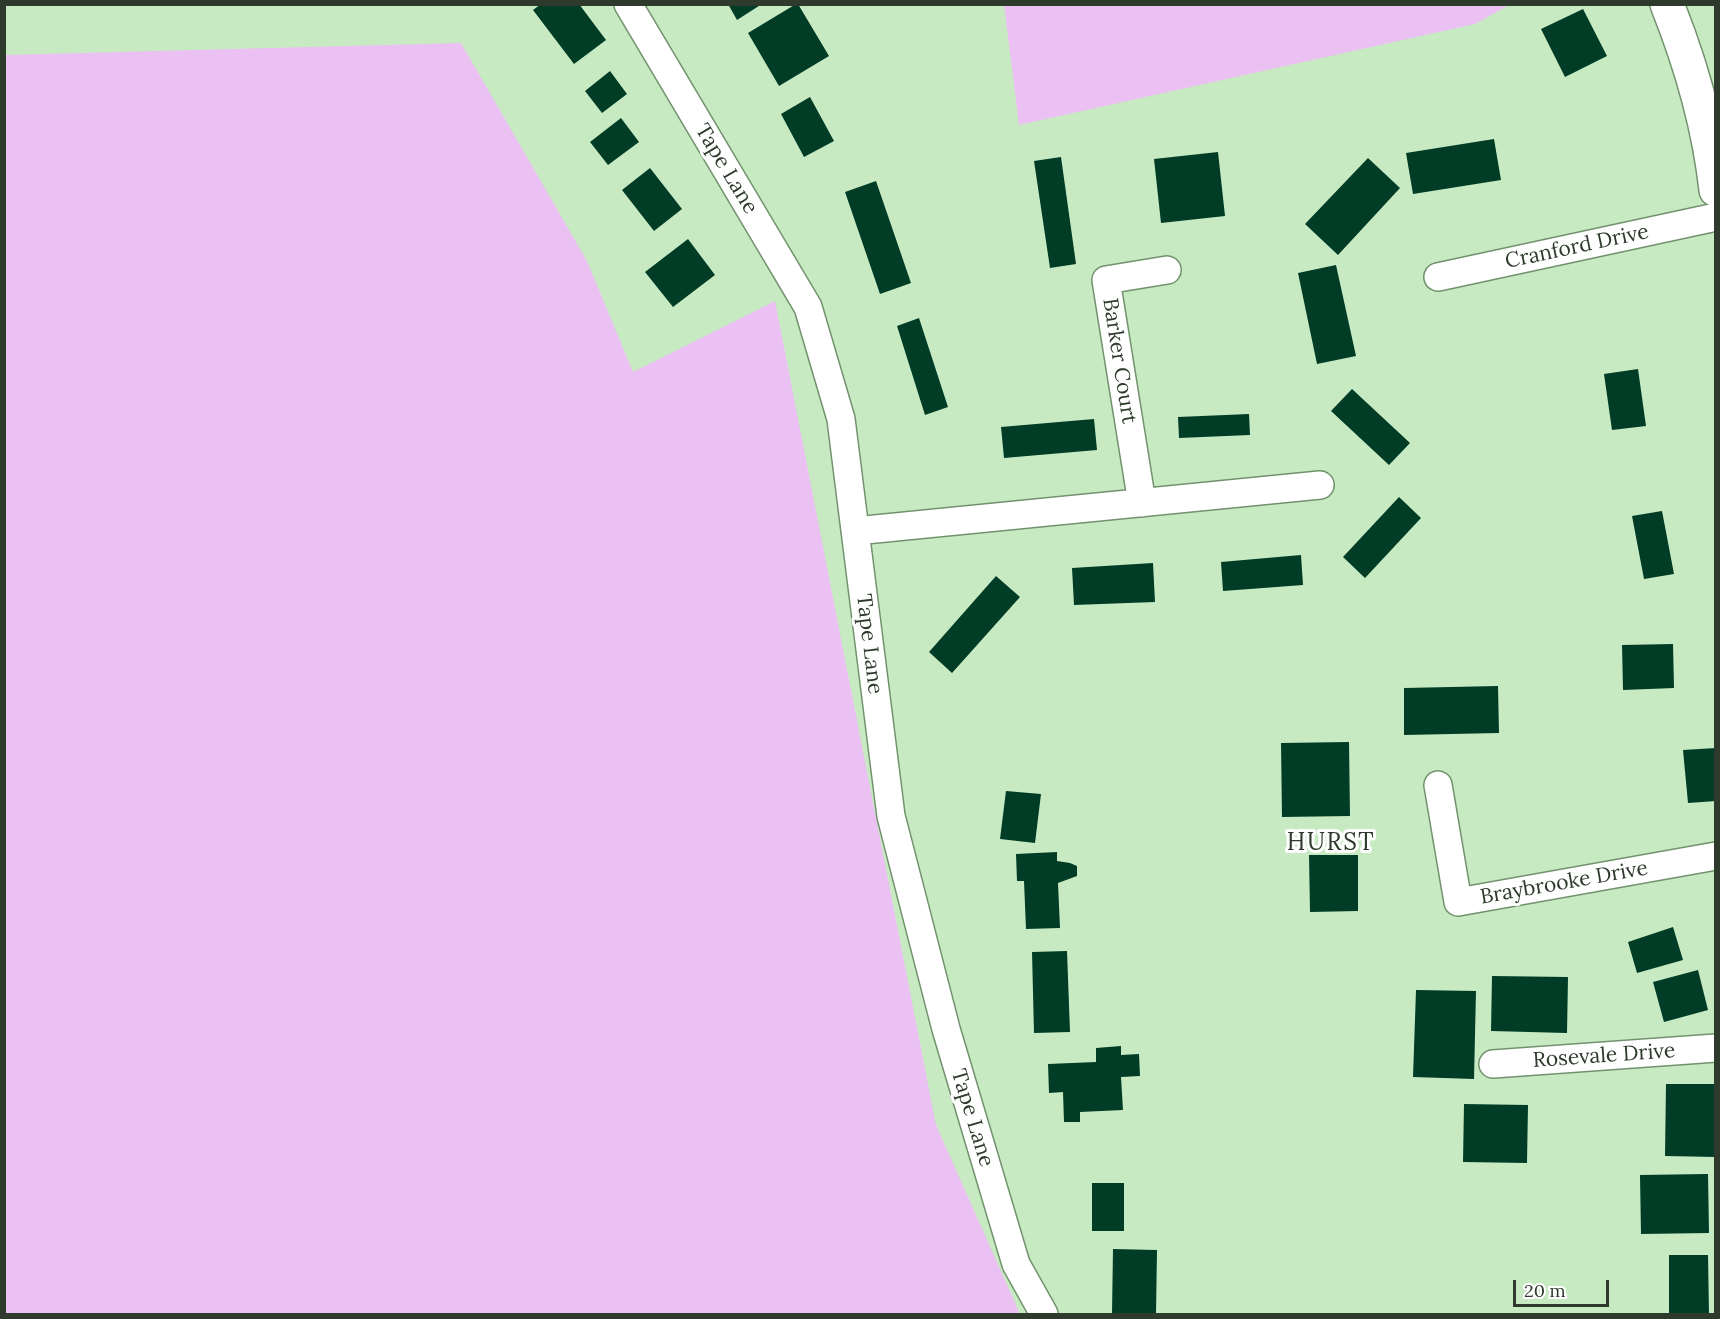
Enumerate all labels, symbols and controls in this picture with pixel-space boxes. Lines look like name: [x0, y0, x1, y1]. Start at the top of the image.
street label: Tape Lane: [689, 119, 763, 219]
street label: Cranford Drive: [1503, 219, 1651, 275]
street label: Barker Court: [1097, 296, 1141, 426]
street label: Tape Lane: [850, 592, 888, 696]
district label: HURST: [1287, 829, 1375, 857]
street label: Braybrooke Drive: [1478, 856, 1650, 910]
street label: Rosevale Drive: [1532, 1038, 1676, 1074]
street label: Tape Lane: [945, 1066, 999, 1170]
scale bar: [1516, 1268, 1612, 1306]
text: 20 m: [1524, 1279, 1566, 1302]

